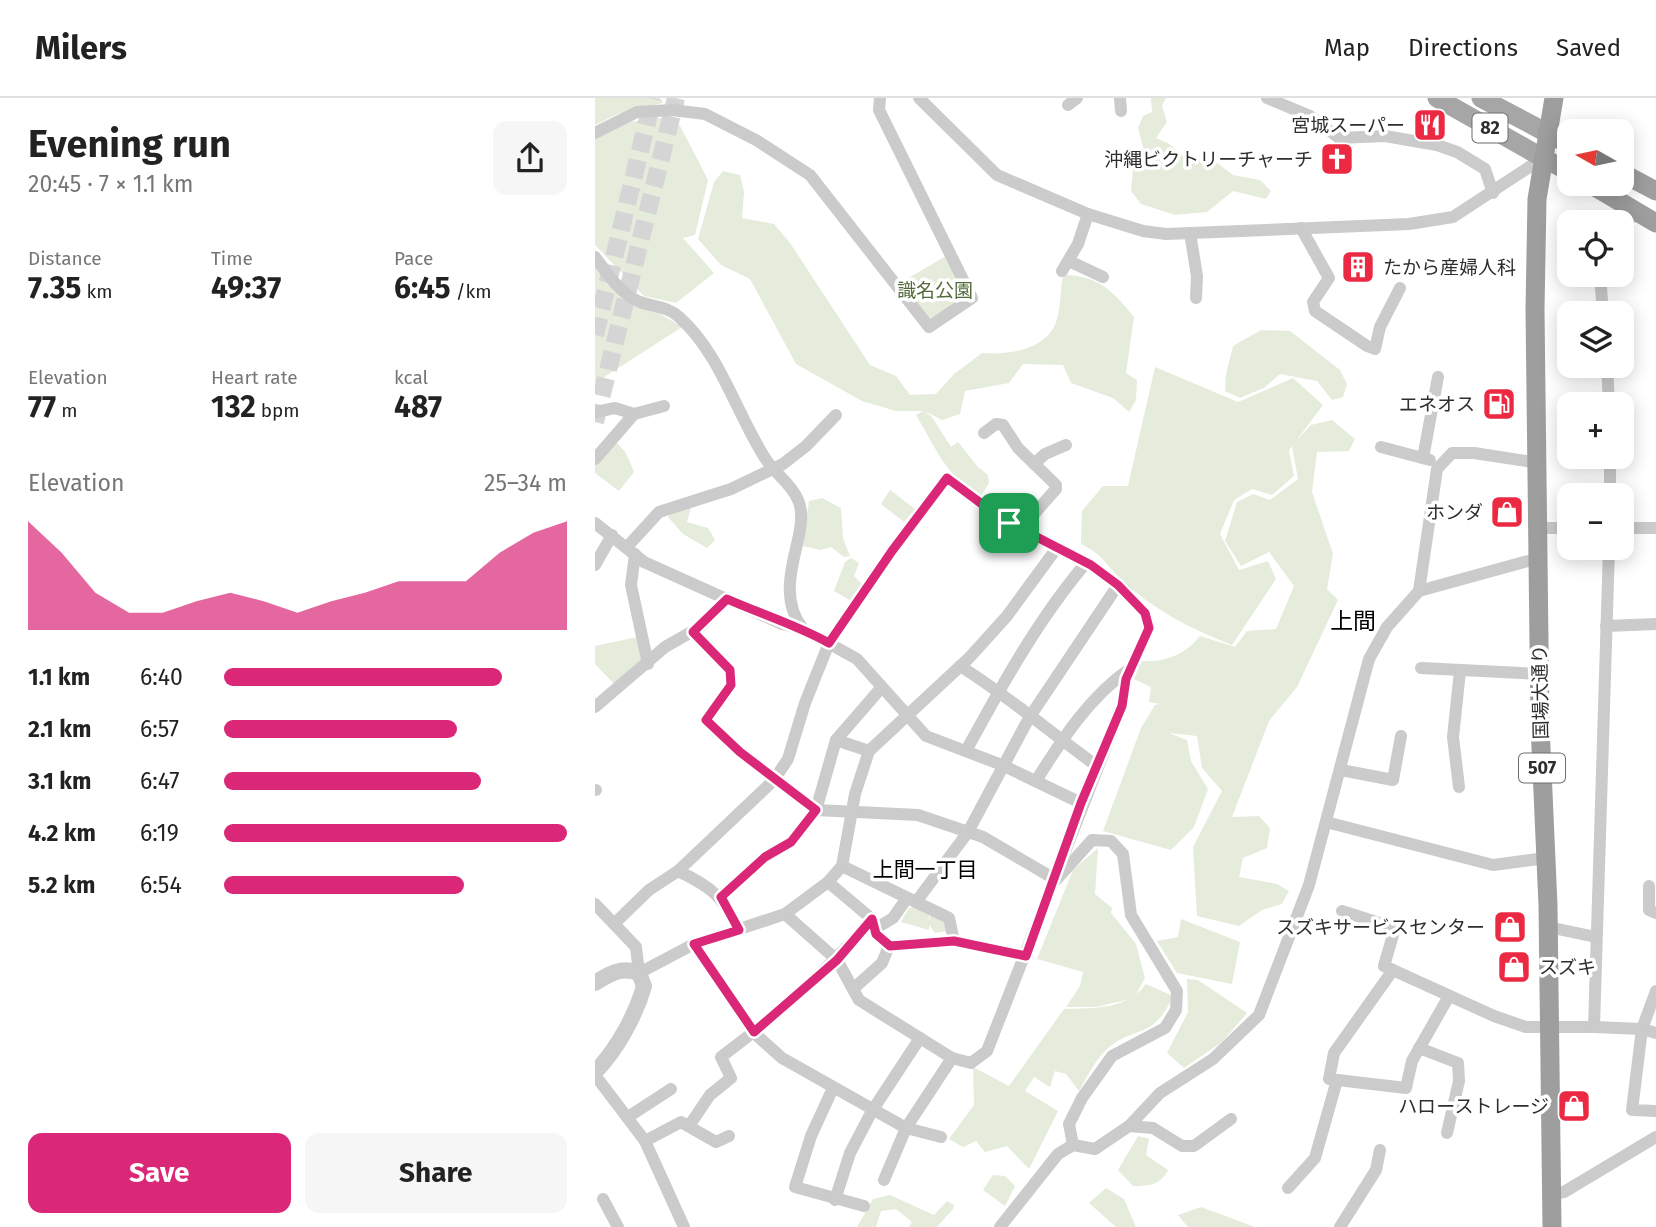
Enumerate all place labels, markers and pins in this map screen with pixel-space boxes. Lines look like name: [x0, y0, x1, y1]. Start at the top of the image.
restaurant icon: 宮城スーパー: [1411, 106, 1449, 144]
place label: 宮城スーパー: [1291, 114, 1405, 137]
church icon: 沖縄ビクトリーチャーチ: [1318, 140, 1356, 178]
place label: 沖縄ビクトリーチャーチ: [1104, 148, 1313, 171]
building icon: たから産婦人科: [1339, 248, 1377, 286]
place label: たから産婦人科: [1383, 256, 1516, 279]
fuel station icon: エネオス: [1480, 385, 1518, 423]
place label: エネオス: [1399, 393, 1475, 416]
pin: [979, 493, 1039, 553]
shop icon: ホンダ: [1488, 493, 1526, 531]
place label: ホンダ: [1426, 501, 1483, 524]
shop icon: スズキサービスセンター: [1491, 908, 1529, 946]
place label: スズキサービスセンター: [1276, 916, 1485, 939]
shop icon: スズキ: [1495, 948, 1533, 986]
place label: スズキ: [1539, 956, 1596, 979]
shop icon: ハローストレージ: [1555, 1087, 1593, 1125]
place label: ハローストレージ: [1398, 1095, 1549, 1118]

